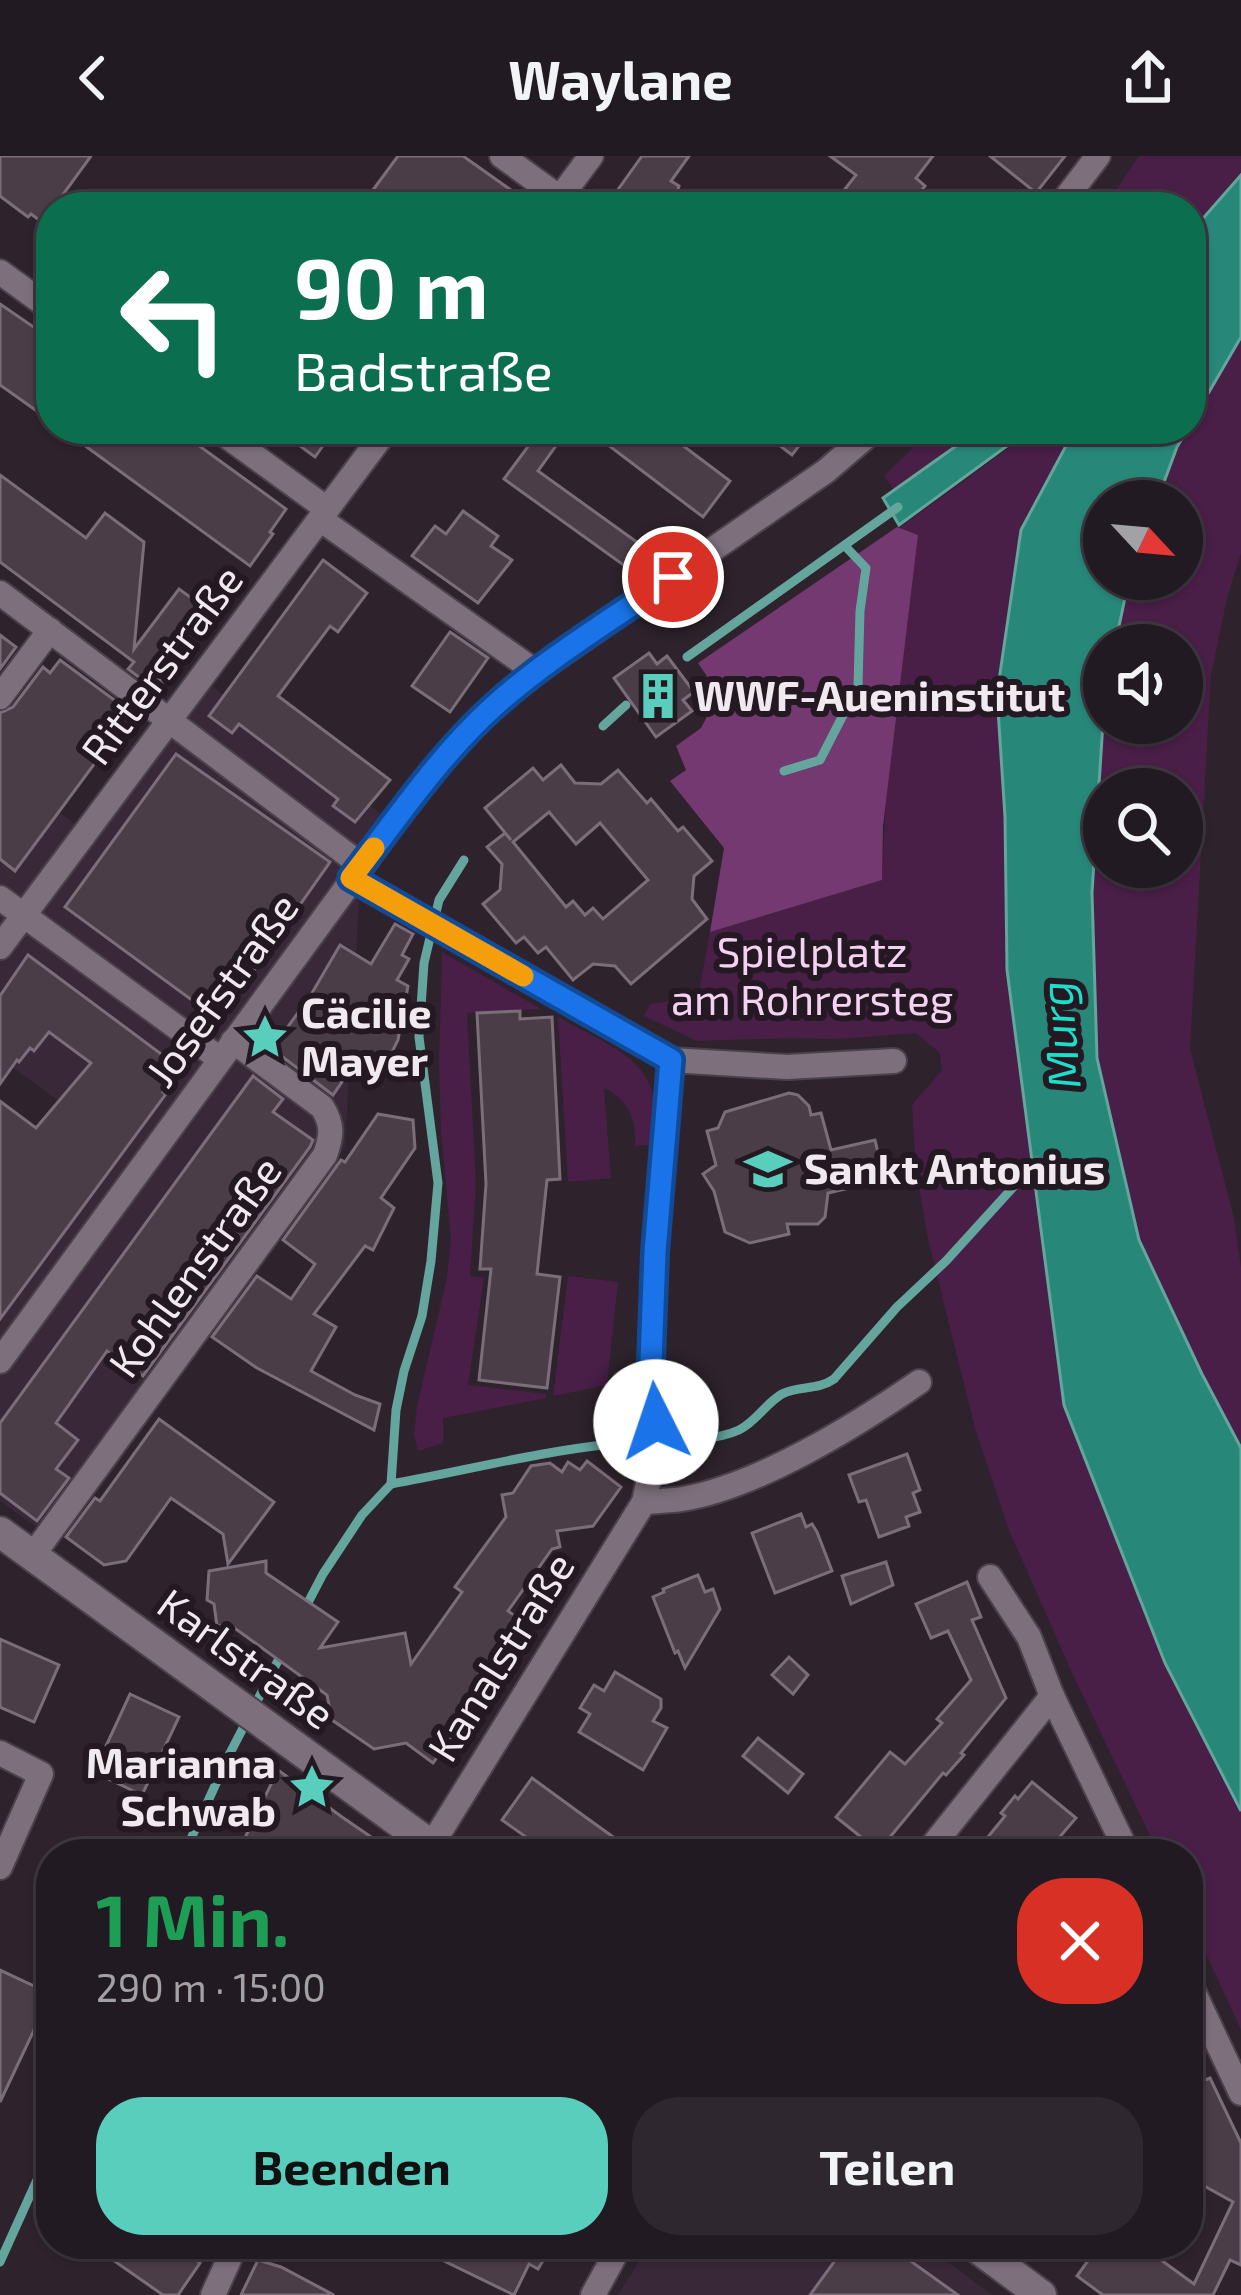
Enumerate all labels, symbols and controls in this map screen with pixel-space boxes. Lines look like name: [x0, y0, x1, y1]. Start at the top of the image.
icon: back: [60, 45, 126, 111]
icon: share: [1115, 45, 1181, 111]
text: Waylane: [508, 46, 733, 111]
text: 90 m: [294, 235, 489, 336]
icon: left: [96, 240, 252, 396]
text: Badstraße: [294, 337, 553, 402]
north arrow: [1083, 480, 1203, 600]
map controls: [1083, 480, 1203, 888]
pin: [622, 526, 724, 628]
icon: arrive: [640, 544, 706, 610]
street label: Ritterstraße: [69, 555, 251, 773]
button: sound: [1083, 624, 1203, 744]
place label: WWF-Aueninstitut: [694, 669, 1065, 719]
building icon: WWF-Aueninstitut: [633, 671, 683, 721]
button: search: [1083, 768, 1203, 888]
street label: Josefstraße: [134, 883, 307, 1095]
park label: Spielplatz am Rohrersteg: [671, 925, 953, 1023]
water label: Murg: [1026, 979, 1090, 1091]
place label: Cäcilie Mayer: [301, 986, 432, 1085]
place icon: Cäcilie Mayer: [240, 1012, 290, 1062]
place label: Sankt Antonius: [804, 1142, 1105, 1192]
school or university icon: Sankt Antonius: [743, 1144, 793, 1194]
street label: Kohlenstraße: [97, 1146, 290, 1386]
position arrow: [593, 1359, 719, 1485]
street label: Kanalstraße: [416, 1543, 583, 1769]
street label: Karlstraße: [149, 1577, 345, 1738]
place label: Marianna Schwab: [86, 1736, 276, 1834]
place icon: Marianna Schwab: [287, 1762, 337, 1812]
text: 1 Min.: [96, 1875, 289, 1961]
button: close: [1017, 1878, 1143, 2004]
text: 290 m · 15:00: [96, 1963, 326, 2010]
button: Beenden: [96, 2097, 608, 2235]
button: Teilen: [632, 2097, 1143, 2235]

